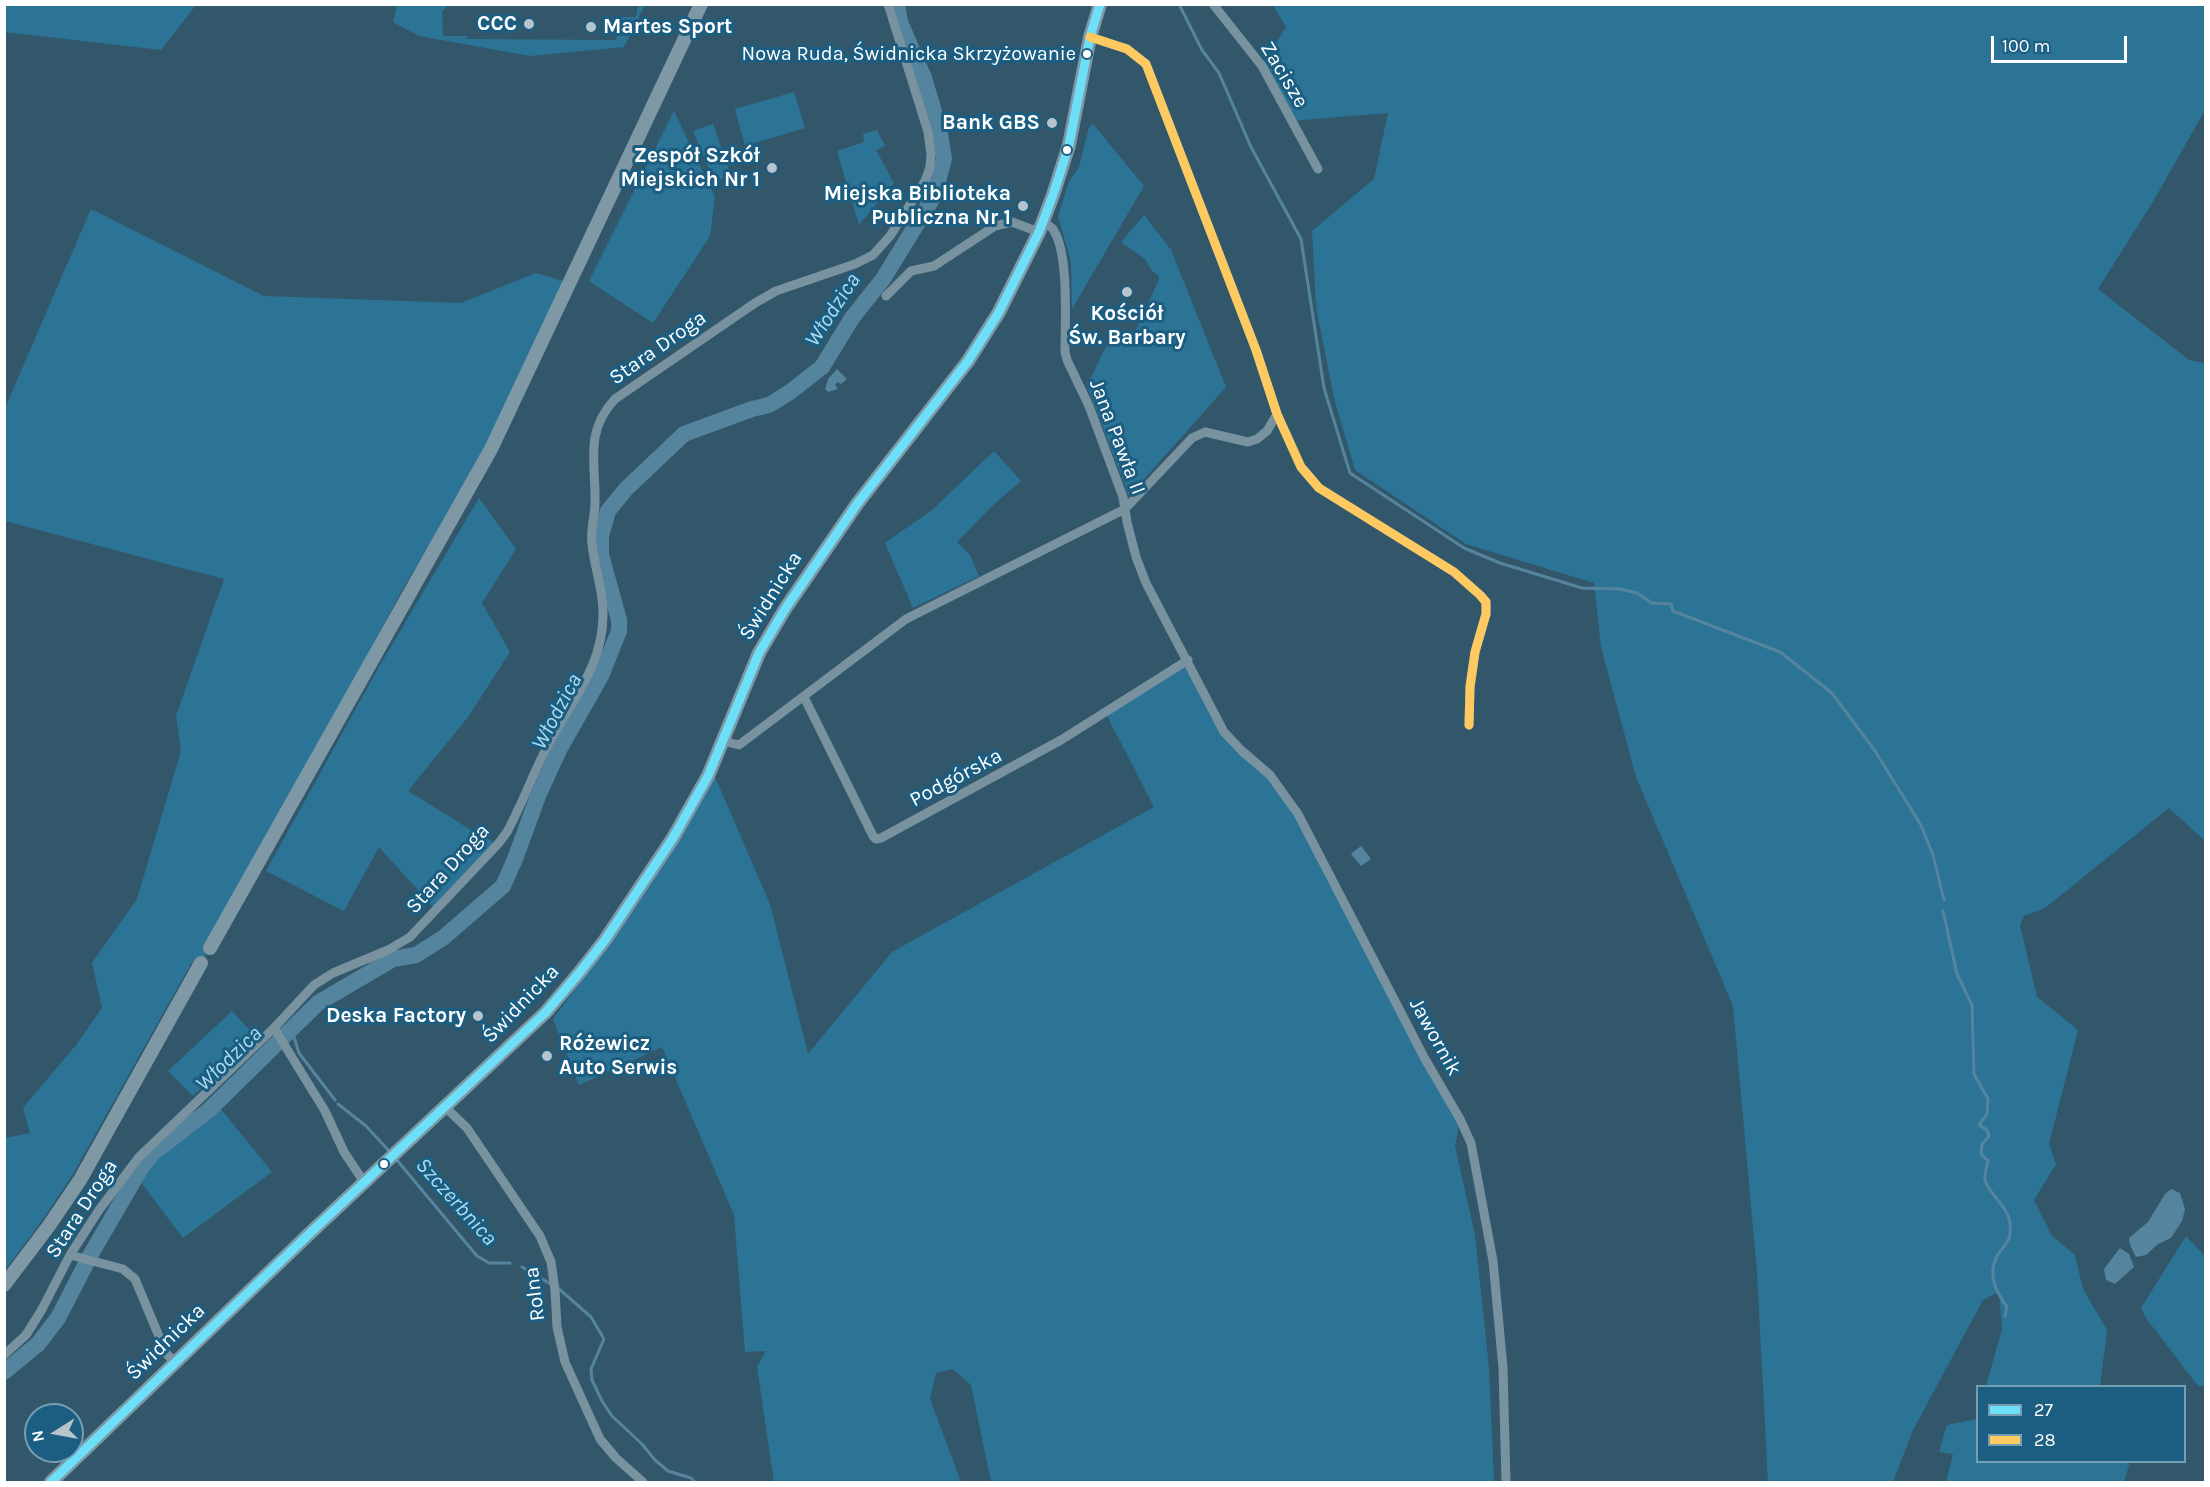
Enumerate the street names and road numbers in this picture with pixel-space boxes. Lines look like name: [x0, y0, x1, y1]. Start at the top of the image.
street label: Zacisze: [1254, 37, 1314, 113]
street label: Stara Droga: [605, 305, 711, 391]
street label: Jana Pawła II: [1083, 376, 1151, 498]
street label: Świdnicka: [734, 547, 808, 645]
street label: Podgórska: [906, 743, 1006, 813]
street label: Stara Droga: [401, 819, 495, 919]
street label: Świdnicka: [477, 959, 565, 1049]
street label: Jawornik: [1403, 994, 1467, 1080]
street label: Stara Droga: [41, 1155, 123, 1263]
street label: Rolna: [519, 1265, 551, 1323]
street label: Świdnicka: [121, 1298, 211, 1386]

